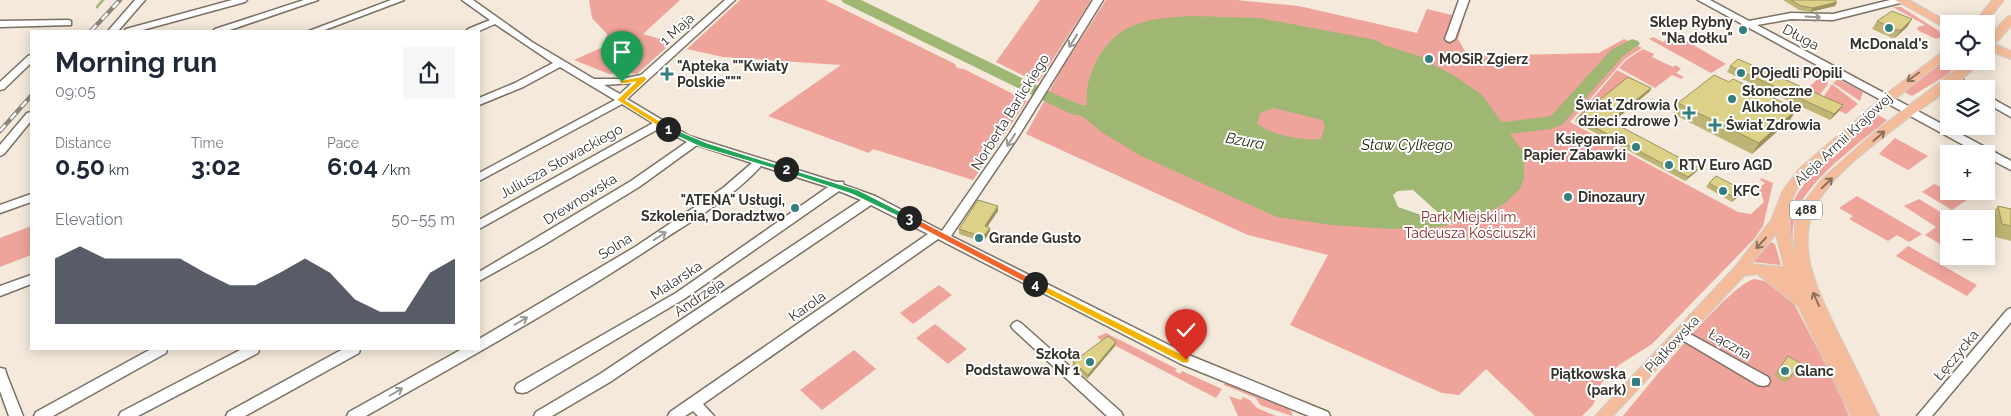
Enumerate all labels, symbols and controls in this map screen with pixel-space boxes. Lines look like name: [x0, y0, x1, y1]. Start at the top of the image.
street label: 1 Maja: [657, 10, 697, 48]
one-way arrow: [1805, 13, 1821, 22]
place label: Sklep Rybny "Na dołku": [1650, 14, 1733, 46]
map controls: [1940, 15, 1995, 265]
button: locate: [1940, 15, 1995, 70]
street label: Długa: [1780, 21, 1822, 53]
marker: McDonald's: [1883, 22, 1895, 34]
marker: Sklep Rybny "Na dołku": [1737, 24, 1749, 36]
pin: [601, 31, 643, 82]
one-way arrow: [1067, 34, 1077, 48]
place label: McDonald's: [1850, 36, 1928, 52]
icon: arrive: [608, 38, 636, 66]
text: Morning run: [55, 46, 217, 79]
button: share: [403, 47, 455, 99]
street label: Norberta Barlickiego: [968, 51, 1052, 173]
place label: MOSiR Zgierz: [1439, 51, 1528, 67]
marker: MOSiR Zgierz: [1423, 53, 1435, 65]
place label: "Apteka ""Kwiaty Polskie""": [677, 58, 789, 90]
place label: POjedli POpili: [1751, 65, 1842, 81]
marker: POjedli POpili: [1735, 67, 1747, 79]
marker: "Apteka ""Kwiaty Polskie""": [661, 68, 673, 80]
one-way arrow: [1906, 72, 1920, 82]
button: layers: [1940, 80, 1995, 135]
text: 09:05: [55, 82, 96, 101]
place label: Słoneczne Alkohole: [1742, 83, 1813, 115]
street label: Aleja Armii Krajowej: [1791, 90, 1895, 188]
marker: Słoneczne Alkohole: [1726, 93, 1738, 105]
place label: Świat Zdrowia ( dzieci zdrowe ): [1575, 96, 1678, 129]
marker: Świat Zdrowia ( dzieci zdrowe ): [1682, 106, 1696, 120]
pin: 1: [656, 116, 680, 142]
place label: Świat Zdrowia: [1726, 116, 1821, 133]
marker: Świat Zdrowia: [1708, 118, 1722, 132]
street label: Juliusza Słowackiego: [497, 121, 625, 201]
text: 1: [665, 121, 672, 137]
water label: Bzura: [1224, 129, 1266, 153]
one-way arrow: [1873, 130, 1886, 142]
place label: Księgarnia Papier Zabawki: [1523, 131, 1626, 163]
one-way arrow: [1006, 133, 1016, 147]
text: Distance: [55, 135, 111, 151]
text: Time: [191, 135, 224, 151]
text: Pace: [327, 135, 359, 151]
water label: Staw Cylkego: [1360, 136, 1453, 154]
marker: Księgarnia Papier Zabawki: [1630, 141, 1642, 153]
button: +: [1940, 145, 1995, 200]
text: 0.50: [55, 151, 105, 181]
text: 3:02: [191, 151, 241, 181]
text: 6:04: [327, 151, 378, 181]
pin: 2: [774, 156, 798, 182]
place label: RTV Euro AGD: [1679, 157, 1772, 173]
marker: RTV Euro AGD: [1663, 159, 1675, 171]
text: 2: [783, 161, 790, 177]
text: km: [105, 162, 129, 178]
text: /km: [378, 162, 410, 178]
street label: Drewnowska: [540, 170, 620, 228]
one-way arrow: [1820, 177, 1833, 189]
place label: KFC: [1733, 183, 1760, 199]
marker: KFC: [1717, 185, 1729, 197]
place label: Dinozaury: [1578, 189, 1645, 205]
marker: Dinozaury: [1562, 191, 1574, 203]
place label: "ATENA" Usługi, Szkolenia, Doradztwo: [641, 192, 786, 224]
road number: 488: [1790, 200, 1822, 220]
marker: "ATENA" Usługi, Szkolenia, Doradztwo: [789, 202, 801, 214]
pin: 3: [896, 206, 922, 230]
park label: Park Miejski im. Tadeusza Kościuszki: [1404, 209, 1536, 241]
text: Elevation: [55, 210, 123, 229]
text: 50–55 m: [391, 210, 455, 229]
text: 3: [906, 210, 913, 226]
button: −: [1940, 210, 1995, 265]
street label: Solna: [595, 230, 635, 262]
place label: Grande Gusto: [989, 230, 1082, 246]
one-way arrow: [653, 231, 667, 241]
marker: Grande Gusto: [973, 232, 985, 244]
one-way arrow: [1755, 236, 1767, 249]
street label: Malarska: [647, 258, 705, 302]
pin: 4: [1022, 272, 1048, 296]
street label: Andrzeja: [671, 274, 727, 320]
text: 4: [1032, 276, 1040, 292]
street label: Karola: [786, 288, 828, 324]
one-way arrow: [1811, 292, 1820, 307]
pin: [1165, 309, 1207, 360]
street label: Piątkowska: [1642, 312, 1702, 376]
one-way arrow: [514, 315, 528, 325]
icon: check: [1172, 316, 1200, 344]
street label: Łączna: [1706, 326, 1754, 362]
street label: Łęczycka: [1930, 327, 1982, 383]
place label: Szkoła Podstawowa Nr 1: [965, 346, 1080, 378]
marker: Szkoła Podstawowa Nr 1: [1084, 356, 1096, 368]
place label: Glanc: [1795, 363, 1834, 379]
marker: Glanc: [1779, 365, 1791, 377]
place label: Piątkowska (park): [1550, 366, 1626, 398]
marker: Piątkowska (park): [1630, 376, 1642, 388]
one-way arrow: [388, 387, 403, 396]

